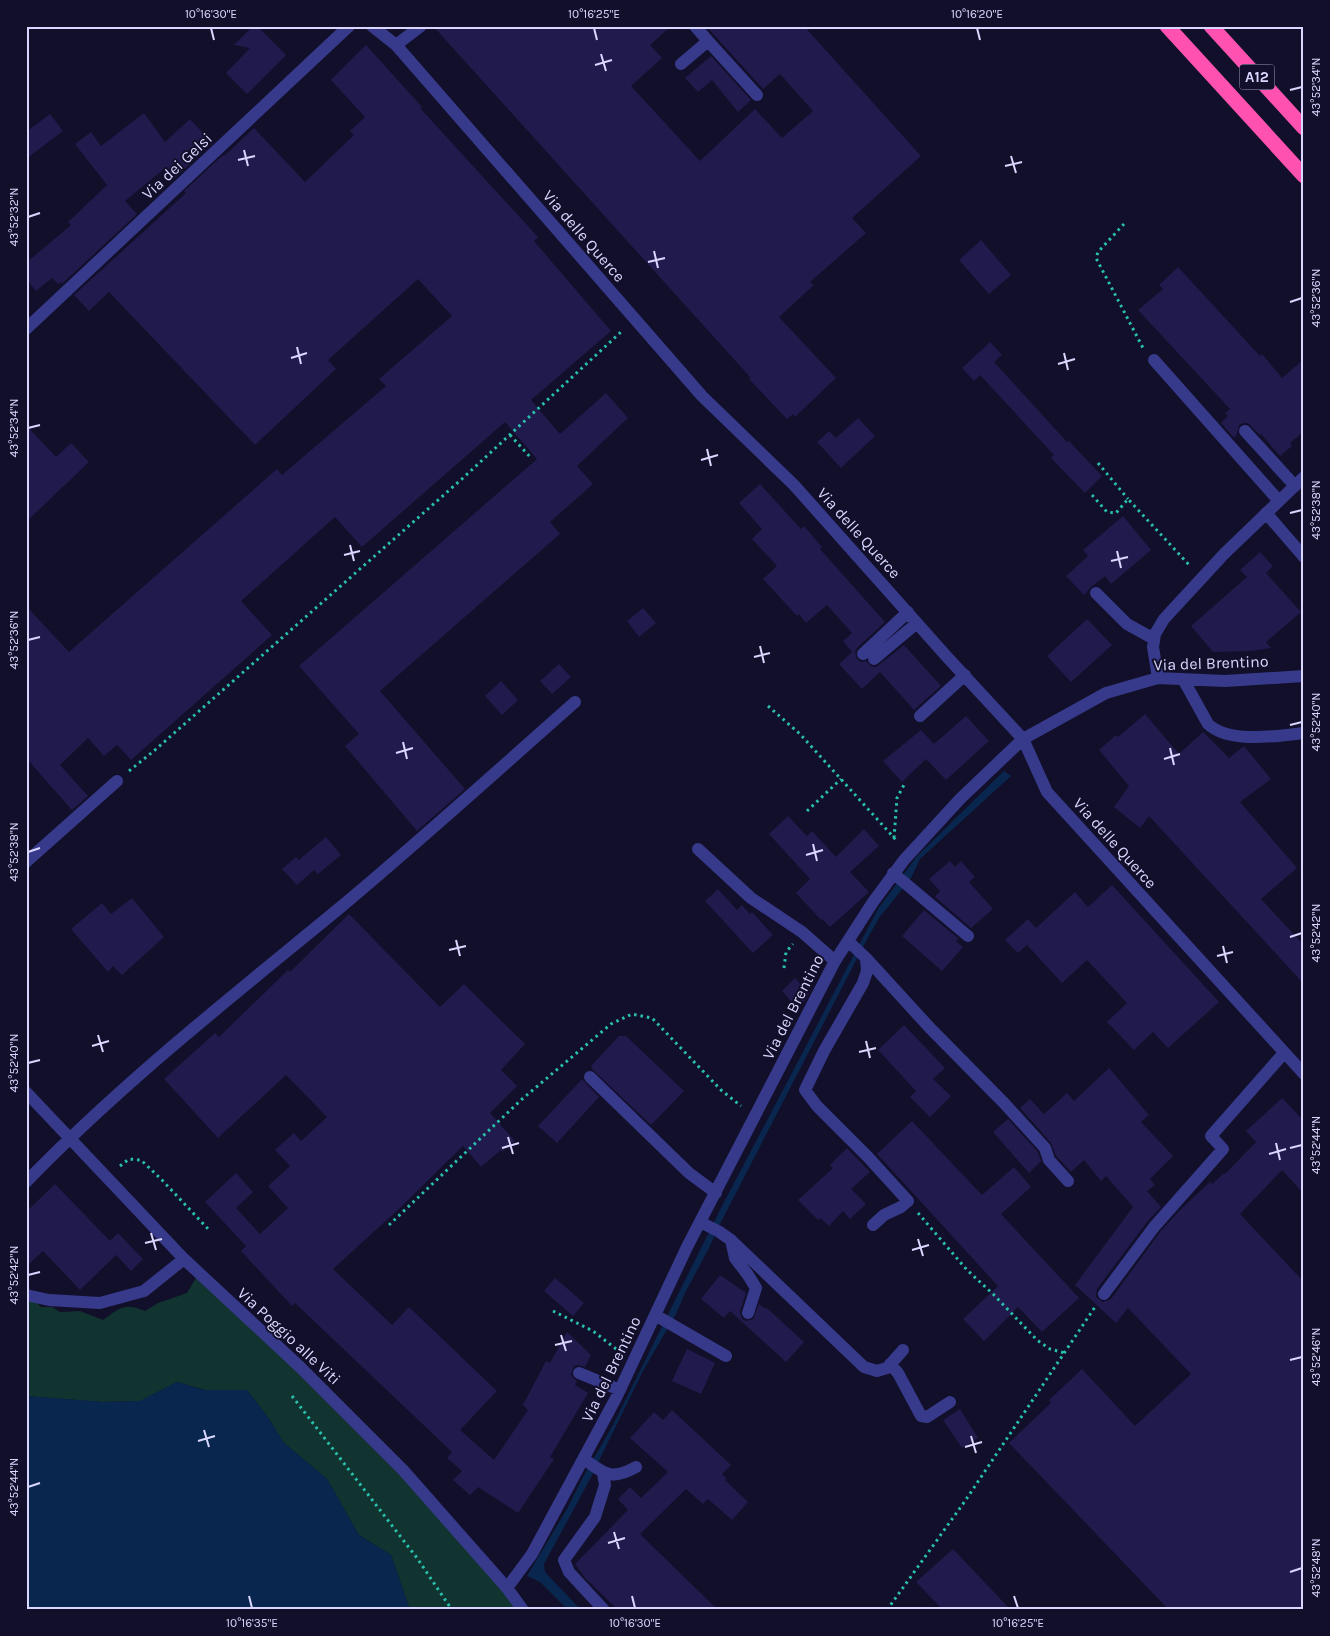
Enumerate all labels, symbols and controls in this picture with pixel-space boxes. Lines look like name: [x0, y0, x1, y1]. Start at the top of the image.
text: 10°16'30"E: [185, 7, 237, 21]
text: 10°16'25"E: [568, 7, 620, 21]
text: 10°16'20"E: [951, 7, 1003, 21]
text: 43°52'34"N: [1309, 58, 1323, 116]
road number: A12: [1240, 64, 1274, 90]
street label: Via dei Gelsi: [138, 129, 216, 203]
street label: Via delle Querce: [539, 186, 629, 286]
text: 43°52'32"N: [7, 187, 21, 247]
text: 43°52'36"N: [1309, 268, 1323, 328]
text: 43°52'34"N: [7, 399, 21, 457]
text: 43°52'38"N: [1309, 480, 1323, 540]
street label: Via delle Querce: [813, 484, 905, 582]
text: 43°52'36"N: [7, 610, 21, 670]
street label: Via del Brentino: [1153, 651, 1269, 675]
text: 43°52'40"N: [1309, 693, 1323, 751]
street label: Via delle Querce: [1069, 794, 1161, 892]
text: 43°52'38"N: [7, 822, 21, 882]
text: 43°52'42"N: [1309, 904, 1323, 962]
street label: Via del Brentino: [758, 951, 828, 1063]
text: 43°52'40"N: [7, 1034, 21, 1092]
text: 43°52'44"N: [1309, 1116, 1323, 1174]
text: 43°52'42"N: [7, 1246, 21, 1304]
street label: Via Poggio alle Viti: [234, 1283, 344, 1389]
street label: Via del Brentino: [577, 1313, 645, 1425]
text: 43°52'46"N: [1309, 1328, 1323, 1386]
text: 43°52'44"N: [7, 1458, 21, 1516]
text: 43°52'48"N: [1309, 1538, 1323, 1598]
text: 10°16'35"E: [226, 1616, 278, 1630]
text: 10°16'30"E: [609, 1616, 661, 1630]
text: 10°16'25"E: [992, 1616, 1044, 1630]

